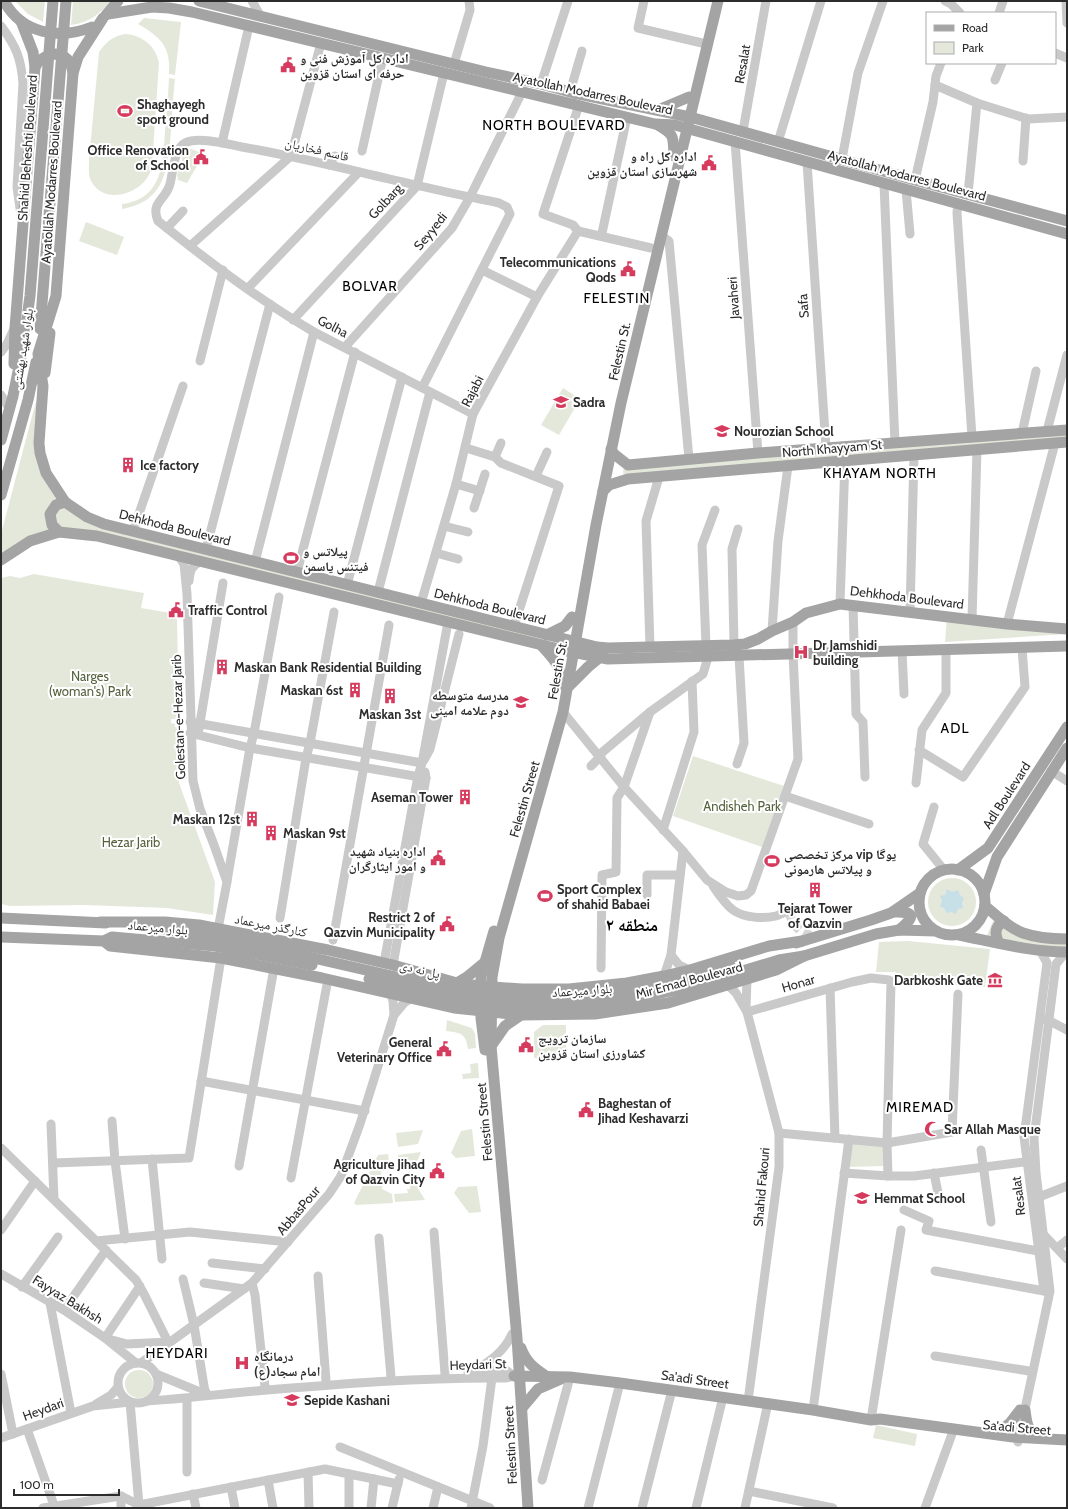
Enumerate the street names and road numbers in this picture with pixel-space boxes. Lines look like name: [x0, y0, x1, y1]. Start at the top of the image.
street label: Resalat: [731, 43, 753, 85]
street label: Ayatollah Modarres Boulevard: [512, 68, 674, 118]
street label: Shahid Beheshti Boulevard: [14, 74, 40, 222]
street label: Ayatollah Modarres Boulevard: [37, 100, 65, 264]
street label: قاسم فخاریان: [283, 134, 350, 165]
street label: Ayatollah Modarres Boulevard: [826, 146, 988, 204]
street label: Golbarg: [365, 179, 406, 222]
street label: Seyyedi: [410, 209, 450, 253]
street label: Javaheri: [724, 276, 743, 321]
street label: Safa: [794, 293, 812, 319]
street label: بلوار شهید بهشتی: [8, 307, 37, 391]
street label: Golha: [315, 312, 352, 341]
street label: Felestin St.: [604, 320, 634, 382]
street label: Rajabi: [457, 373, 488, 410]
street label: North Khayyam St: [781, 436, 883, 460]
street label: Dehkhoda Boulevard: [118, 505, 232, 549]
street label: Dehkhoda Boulevard: [849, 582, 965, 612]
street label: Dehkhoda Boulevard: [433, 584, 547, 628]
street label: Felestin St.: [544, 639, 570, 701]
street label: Golestan-e-Hezar Jarib: [168, 654, 188, 780]
street label: Felestin Street: [505, 758, 543, 839]
street label: Adl Boulevard: [979, 759, 1033, 831]
street label: کنارگذر میرعماد: [233, 910, 309, 941]
street label: بلوار میرعماد: [127, 916, 189, 939]
street label: پل نه دی: [398, 957, 442, 983]
street label: Mir Emad Boulevard: [634, 958, 744, 1002]
street label: Honar: [780, 970, 817, 995]
street label: بلوار میرعماد: [551, 980, 613, 1001]
street label: Felestin Street: [473, 1082, 495, 1162]
street label: Shahid Fakouri: [750, 1147, 772, 1227]
street label: Resalat: [1008, 1175, 1028, 1217]
street label: AbbasPour: [273, 1181, 324, 1238]
street label: Fayyaz Bakhsh: [30, 1271, 106, 1327]
street label: Heydari St: [449, 1355, 507, 1373]
street label: Sa'adi Street: [660, 1366, 730, 1392]
street label: Heydari: [20, 1394, 66, 1424]
street label: Felestin Street: [500, 1405, 520, 1485]
street label: Sa'adi Street: [982, 1416, 1052, 1438]

